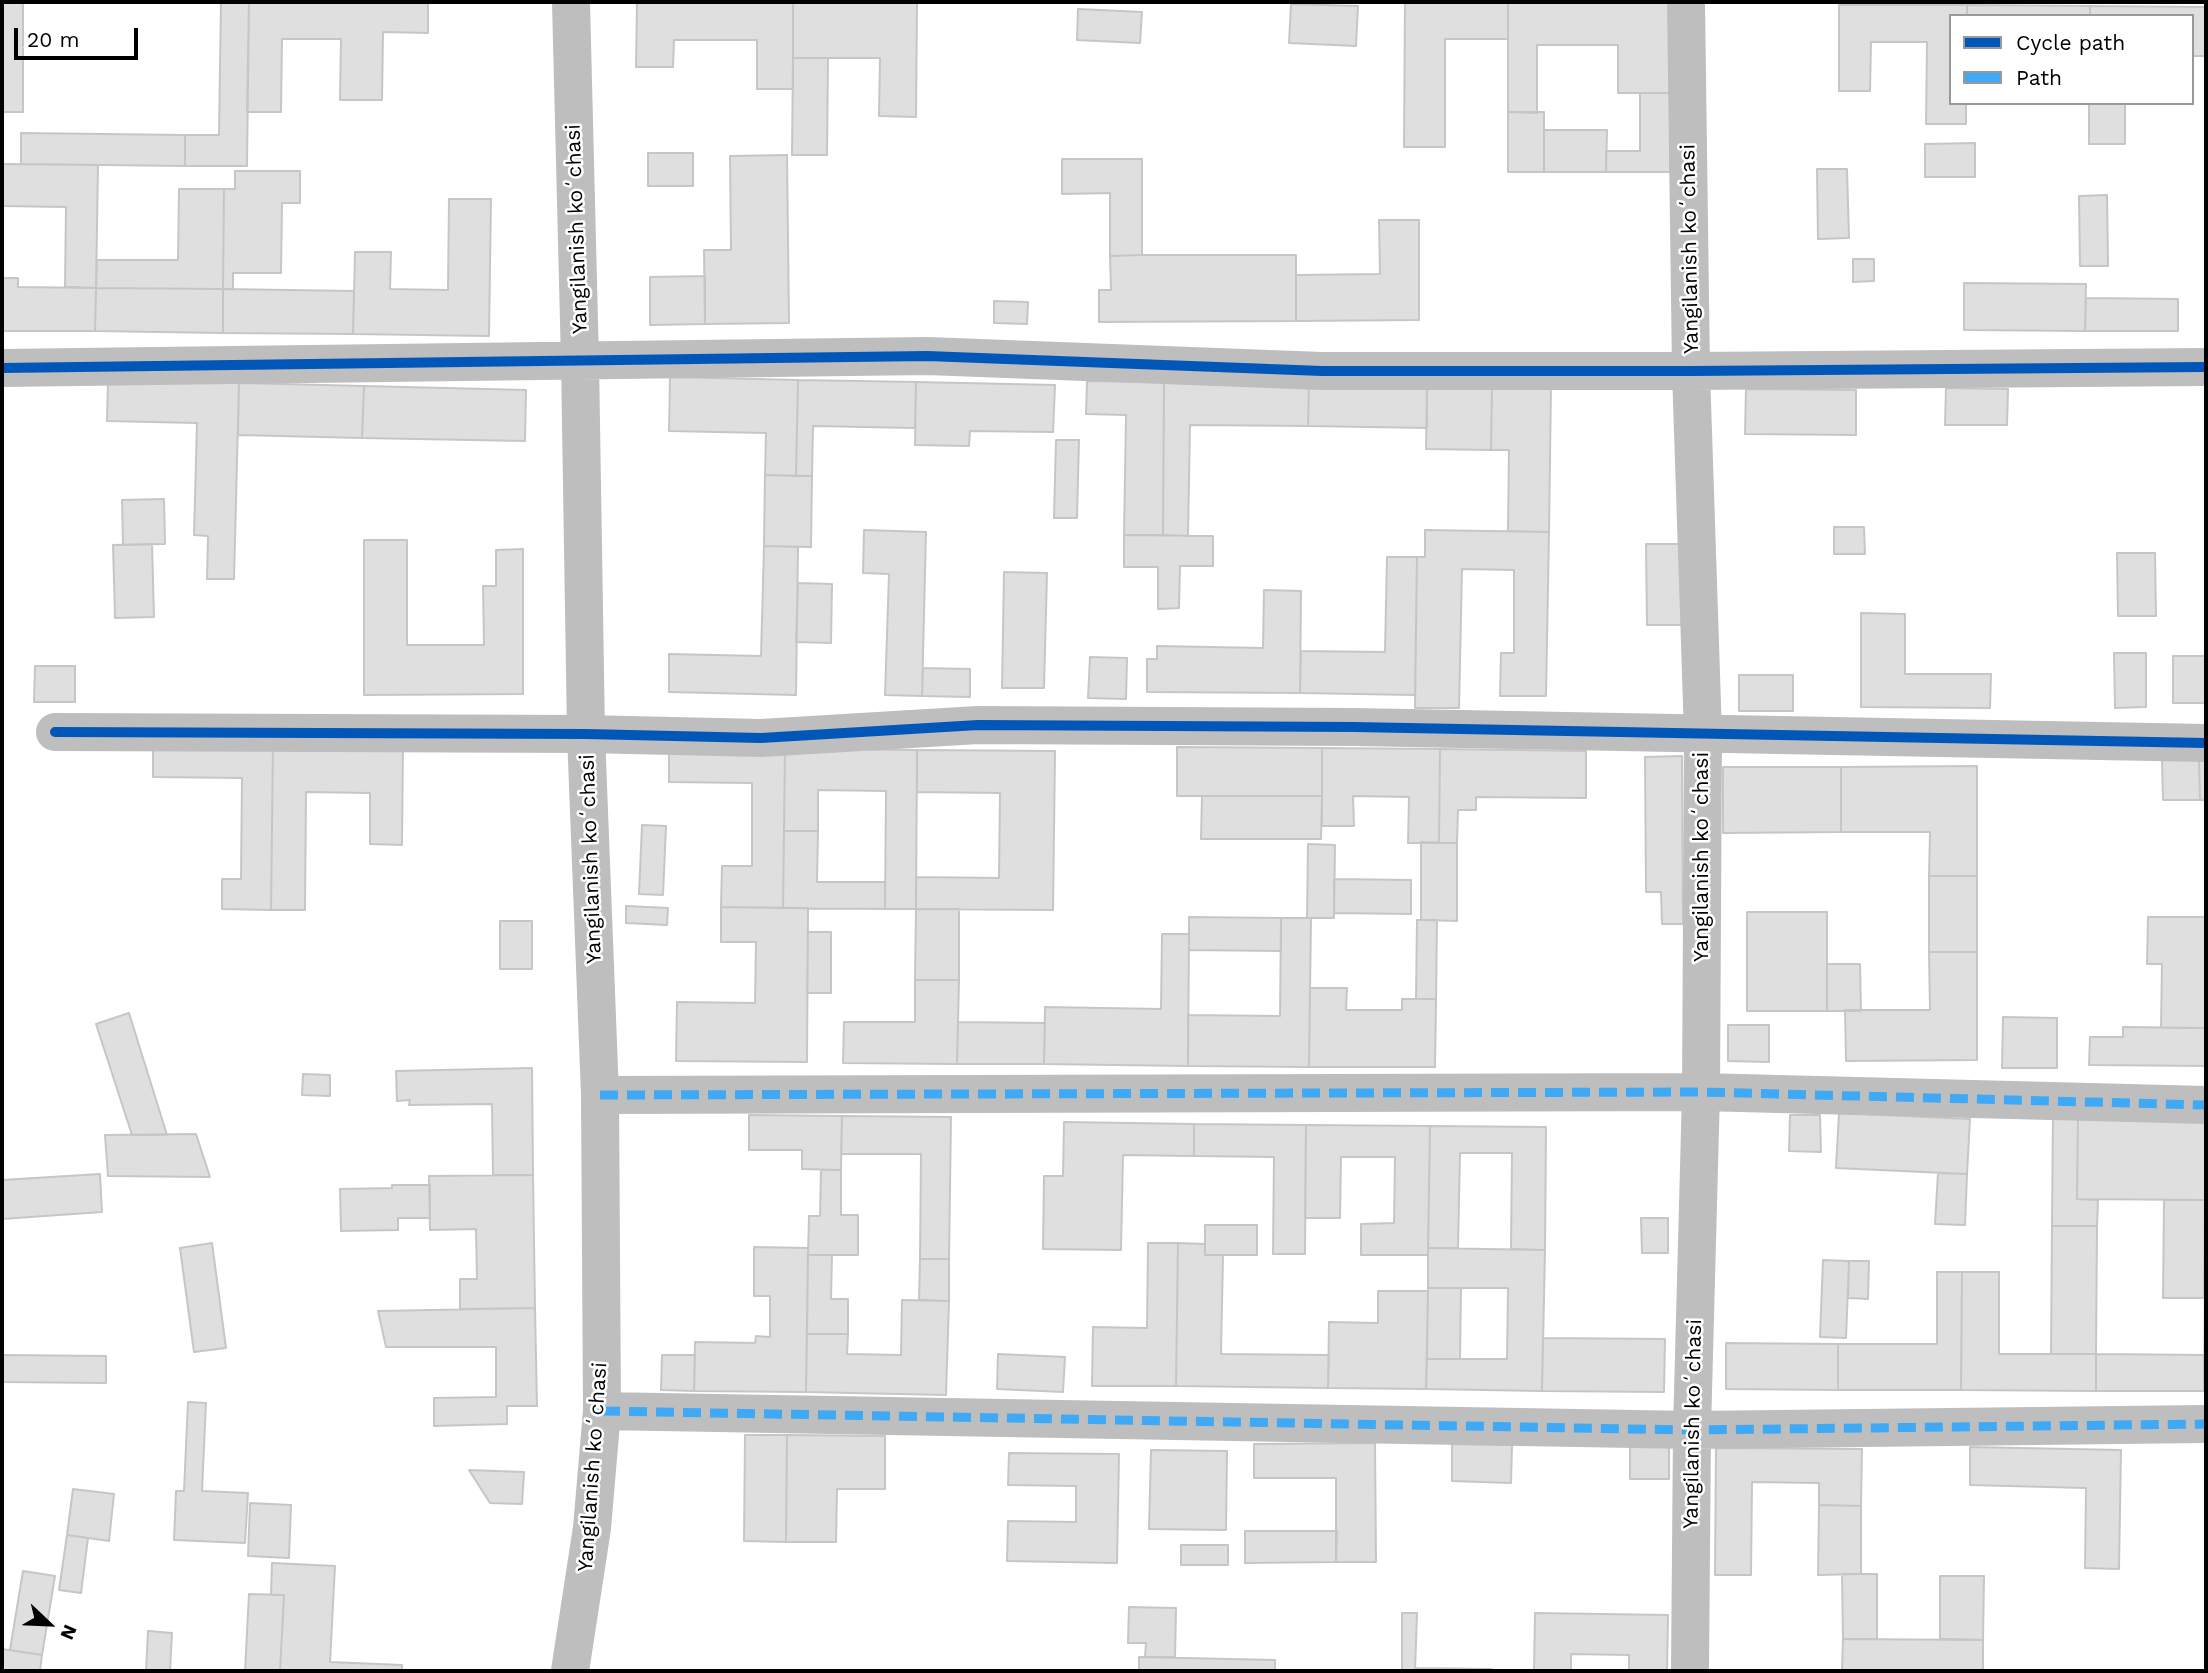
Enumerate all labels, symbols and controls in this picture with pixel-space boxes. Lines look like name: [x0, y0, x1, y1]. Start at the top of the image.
scale bar: [18, 14, 142, 58]
legend: [1949, 14, 2194, 105]
text: 20 m: [27, 27, 79, 52]
text: Cycle path: [2016, 30, 2125, 55]
text: Path: [2016, 65, 2062, 90]
street label: Yangilanish koʻchasi: [561, 124, 593, 334]
street label: Yangilanish koʻchasi: [1676, 144, 1704, 354]
street label: Yangilanish koʻchasi: [1689, 752, 1715, 962]
street label: Yangilanish koʻchasi: [575, 754, 607, 964]
street label: Yangilanish koʻchasi: [1679, 1319, 1707, 1529]
street label: Yangilanish koʻchasi: [573, 1361, 613, 1573]
north arrow: [14, 1589, 84, 1659]
text: N: [55, 1621, 82, 1643]

